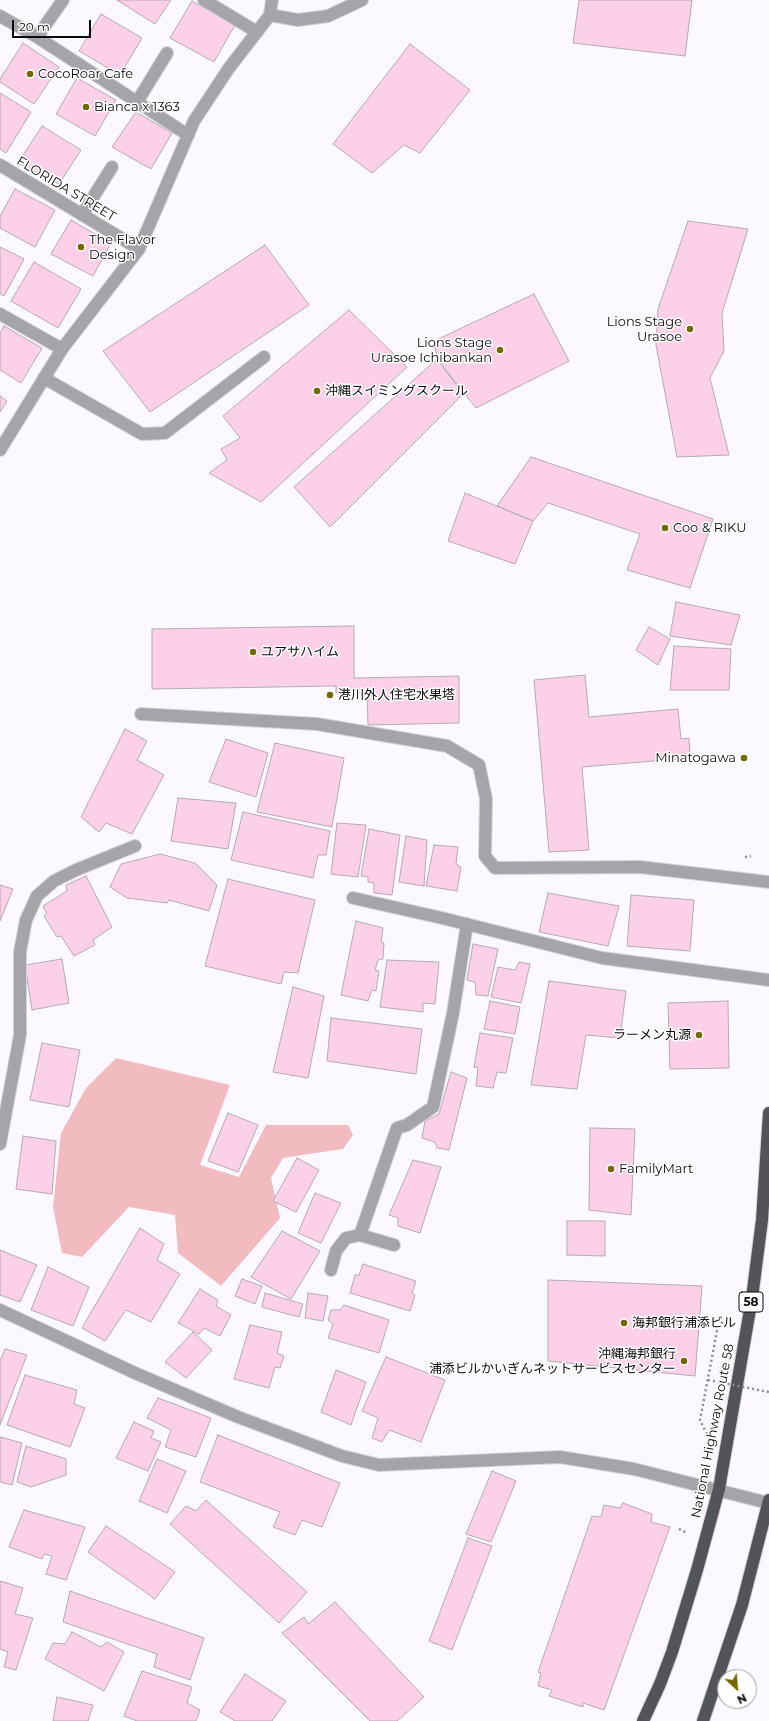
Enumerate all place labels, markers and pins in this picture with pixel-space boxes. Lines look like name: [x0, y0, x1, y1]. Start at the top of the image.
place label: CocoRoar Cafe: [38, 66, 133, 82]
marker: CocoRoar Cafe: [25, 69, 35, 79]
place label: Bianca x 1363: [94, 99, 180, 115]
marker: Bianca x 1363: [81, 102, 91, 112]
place label: The Flavor Design: [89, 232, 156, 263]
marker: The Flavor Design: [76, 242, 86, 252]
place label: Lions Stage Urasoe: [607, 314, 682, 345]
marker: Lions Stage Urasoe: [685, 324, 695, 334]
place label: Lions Stage Urasoe Ichibankan: [371, 335, 492, 366]
marker: Lions Stage Urasoe Ichibankan: [495, 345, 505, 355]
place label: 沖縄スイミングスクール: [325, 383, 468, 399]
marker: 沖縄スイミングスクール: [312, 386, 322, 396]
place label: Coo & RIKU: [673, 520, 746, 536]
marker: Coo & RIKU: [660, 523, 670, 533]
place label: ユアサハイム: [261, 644, 339, 660]
marker: ユアサハイム: [248, 647, 258, 657]
place label: 港川外人住宅水果塔: [338, 687, 455, 703]
marker: 港川外人住宅水果塔: [325, 690, 335, 700]
place label: Minatogawa: [655, 750, 736, 766]
marker: Minatogawa: [739, 753, 749, 763]
place label: ラーメン丸源: [613, 1027, 691, 1043]
marker: ラーメン丸源: [694, 1030, 704, 1040]
place label: FamilyMart: [619, 1161, 693, 1177]
marker: FamilyMart: [606, 1164, 616, 1174]
place label: 海邦銀行浦添ビル: [632, 1315, 736, 1331]
marker: 海邦銀行浦添ビル: [619, 1318, 629, 1328]
place label: 沖縄海邦銀行 浦添ビルかいぎんネットサービスセンター: [429, 1346, 676, 1377]
marker: 沖縄海邦銀行 浦添ビルかいぎんネットサービスセンター: [679, 1356, 689, 1366]

